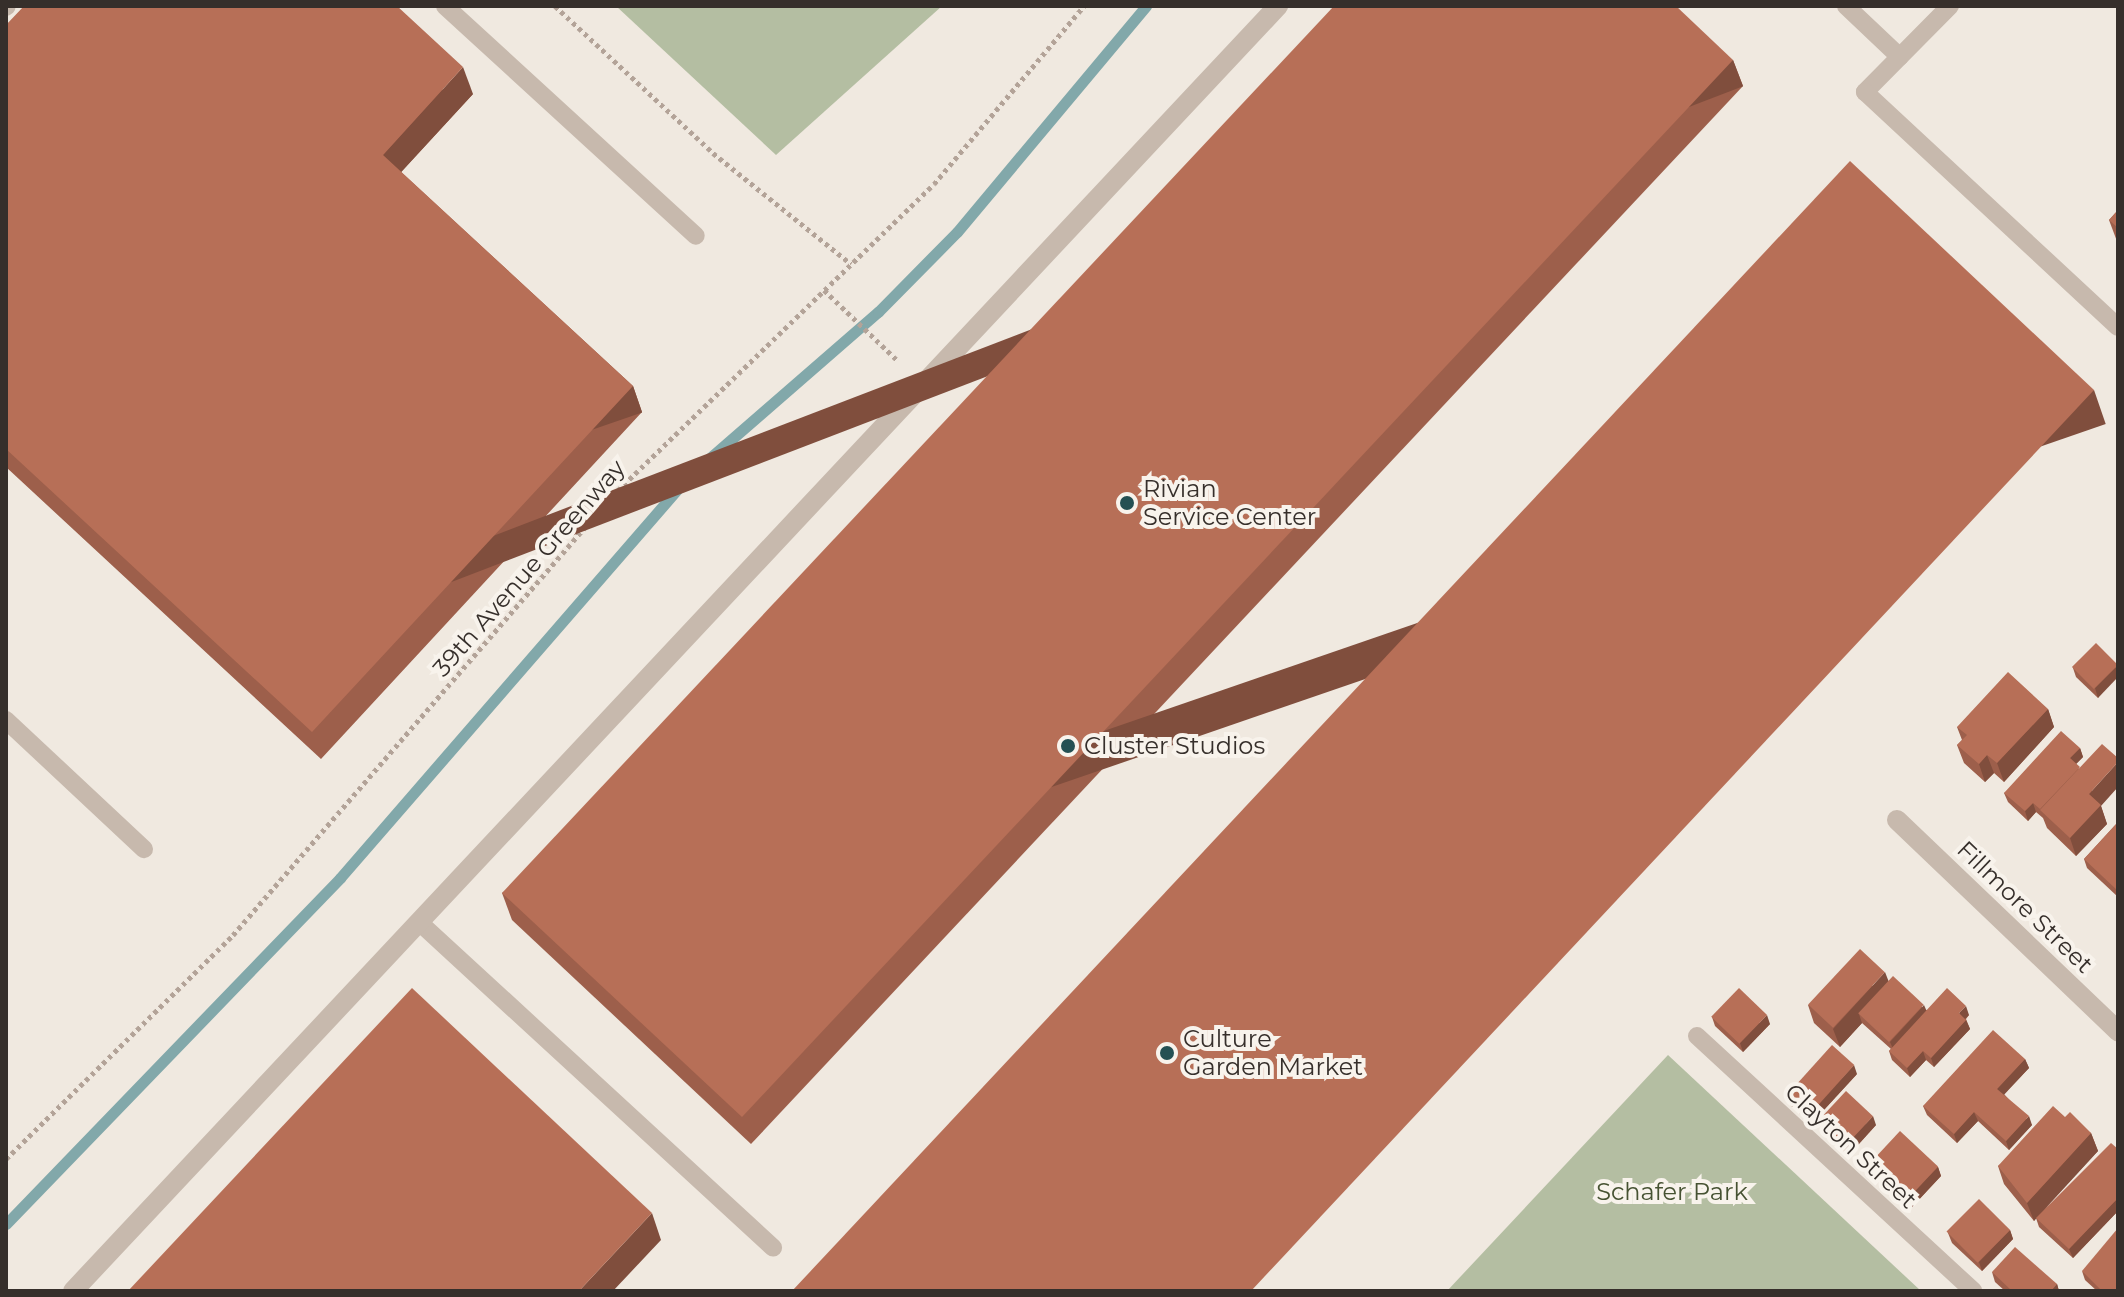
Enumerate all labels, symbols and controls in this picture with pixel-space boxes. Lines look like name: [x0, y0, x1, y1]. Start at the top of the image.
street label: 39th Avenue Greenway: [427, 454, 631, 682]
place label: Rivian Service Center: [1143, 475, 1316, 531]
marker: Rivian Service Center: [1118, 494, 1136, 512]
place label: Cluster Studios: [1084, 732, 1265, 760]
marker: Cluster Studios: [1059, 737, 1077, 755]
street label: Fillmore Street: [1951, 835, 2099, 979]
place label: Culture Garden Market: [1183, 1025, 1363, 1081]
marker: Culture Garden Market: [1158, 1044, 1176, 1062]
street label: Clayton Street: [1779, 1078, 1923, 1214]
park label: Schafer Park: [1596, 1178, 1748, 1206]

